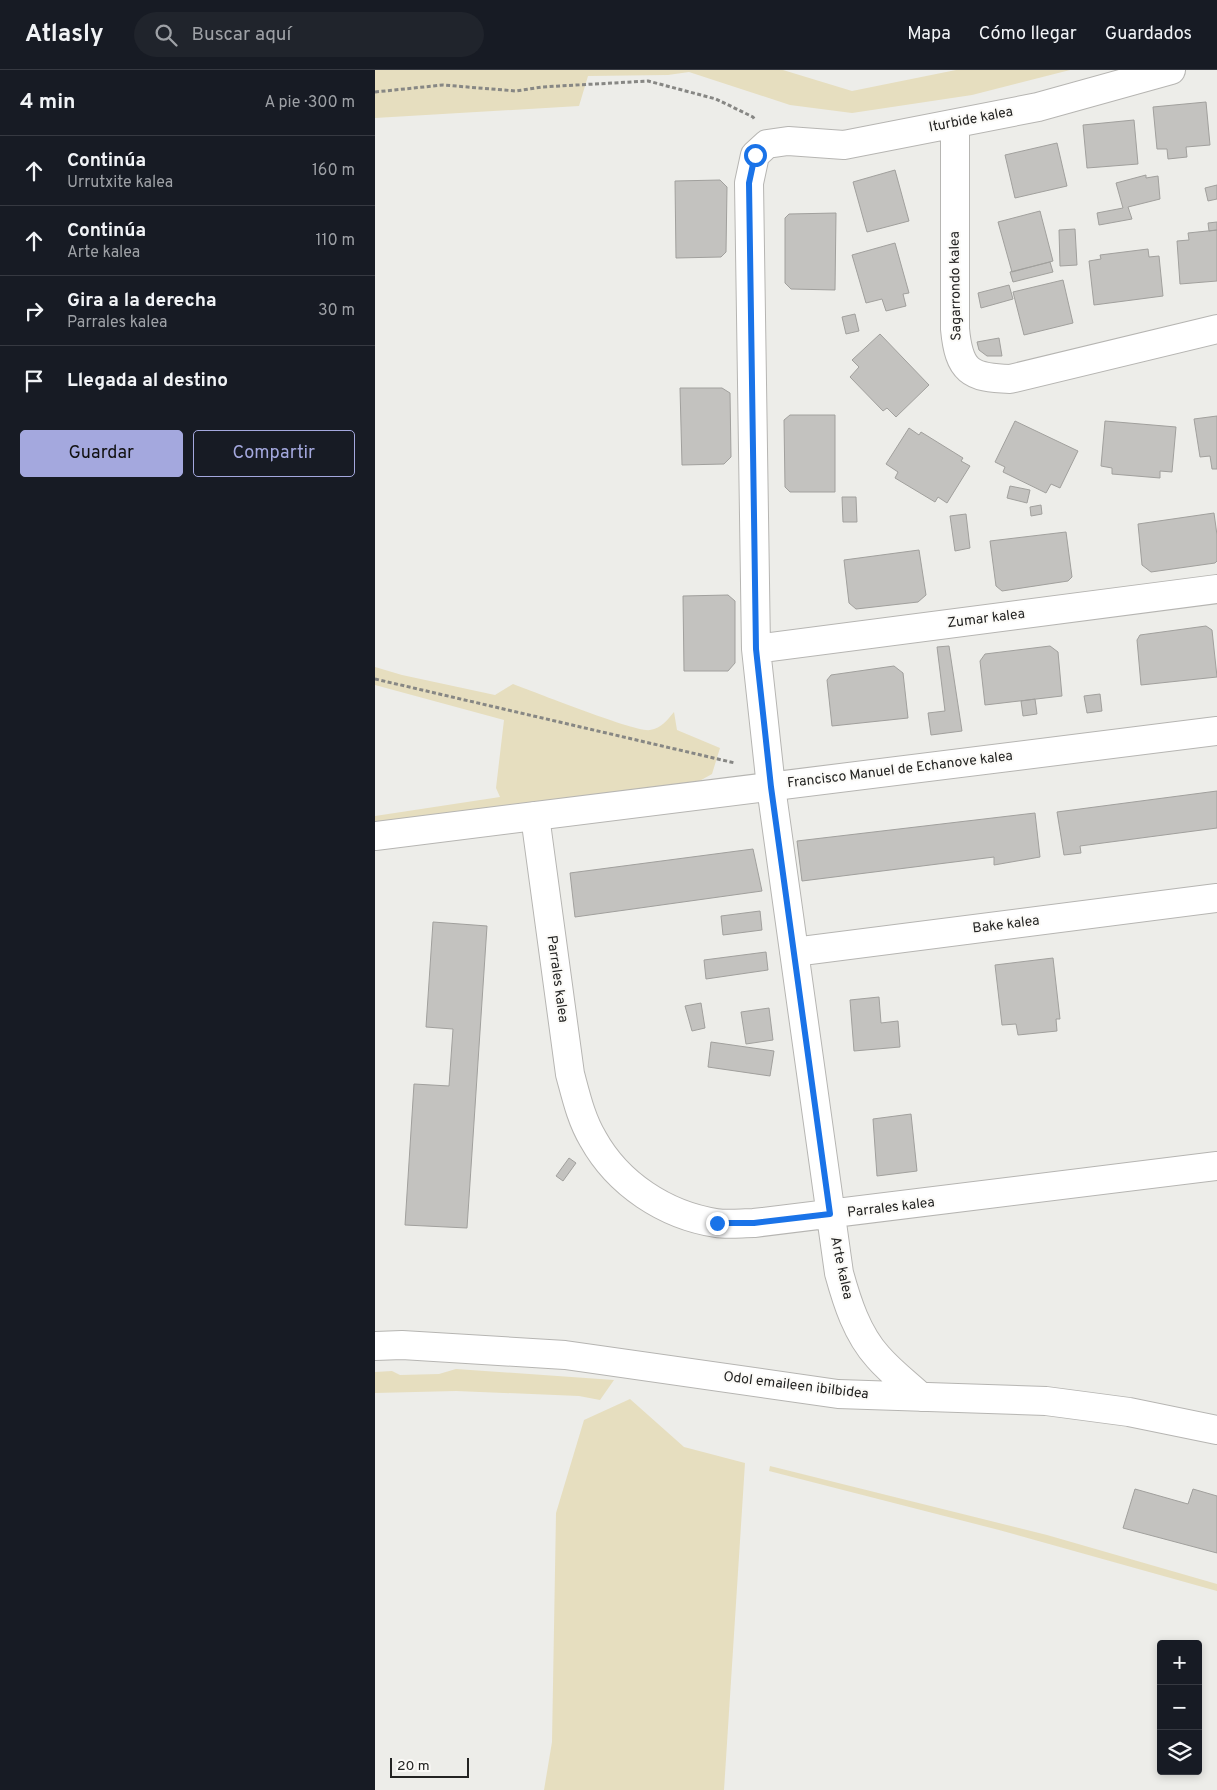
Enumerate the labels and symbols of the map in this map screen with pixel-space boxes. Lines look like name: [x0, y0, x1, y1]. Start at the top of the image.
street label: Iturbide kalea: [927, 104, 1015, 136]
route start: [744, 144, 767, 167]
street label: Sagarrondo kalea: [947, 231, 965, 341]
street label: Zumar kalea: [946, 606, 1026, 632]
street label: Francisco Manuel de Echanove kalea: [786, 748, 1014, 792]
street label: Bake kalea: [971, 912, 1041, 938]
street label: Parrales kalea: [542, 934, 572, 1024]
street label: Parrales kalea: [846, 1194, 936, 1222]
route end: [706, 1212, 729, 1235]
street label: Arte kalea: [826, 1235, 856, 1301]
street label: Odol emaileen ibilbidea: [722, 1369, 870, 1403]
scale bar: [390, 1755, 469, 1778]

